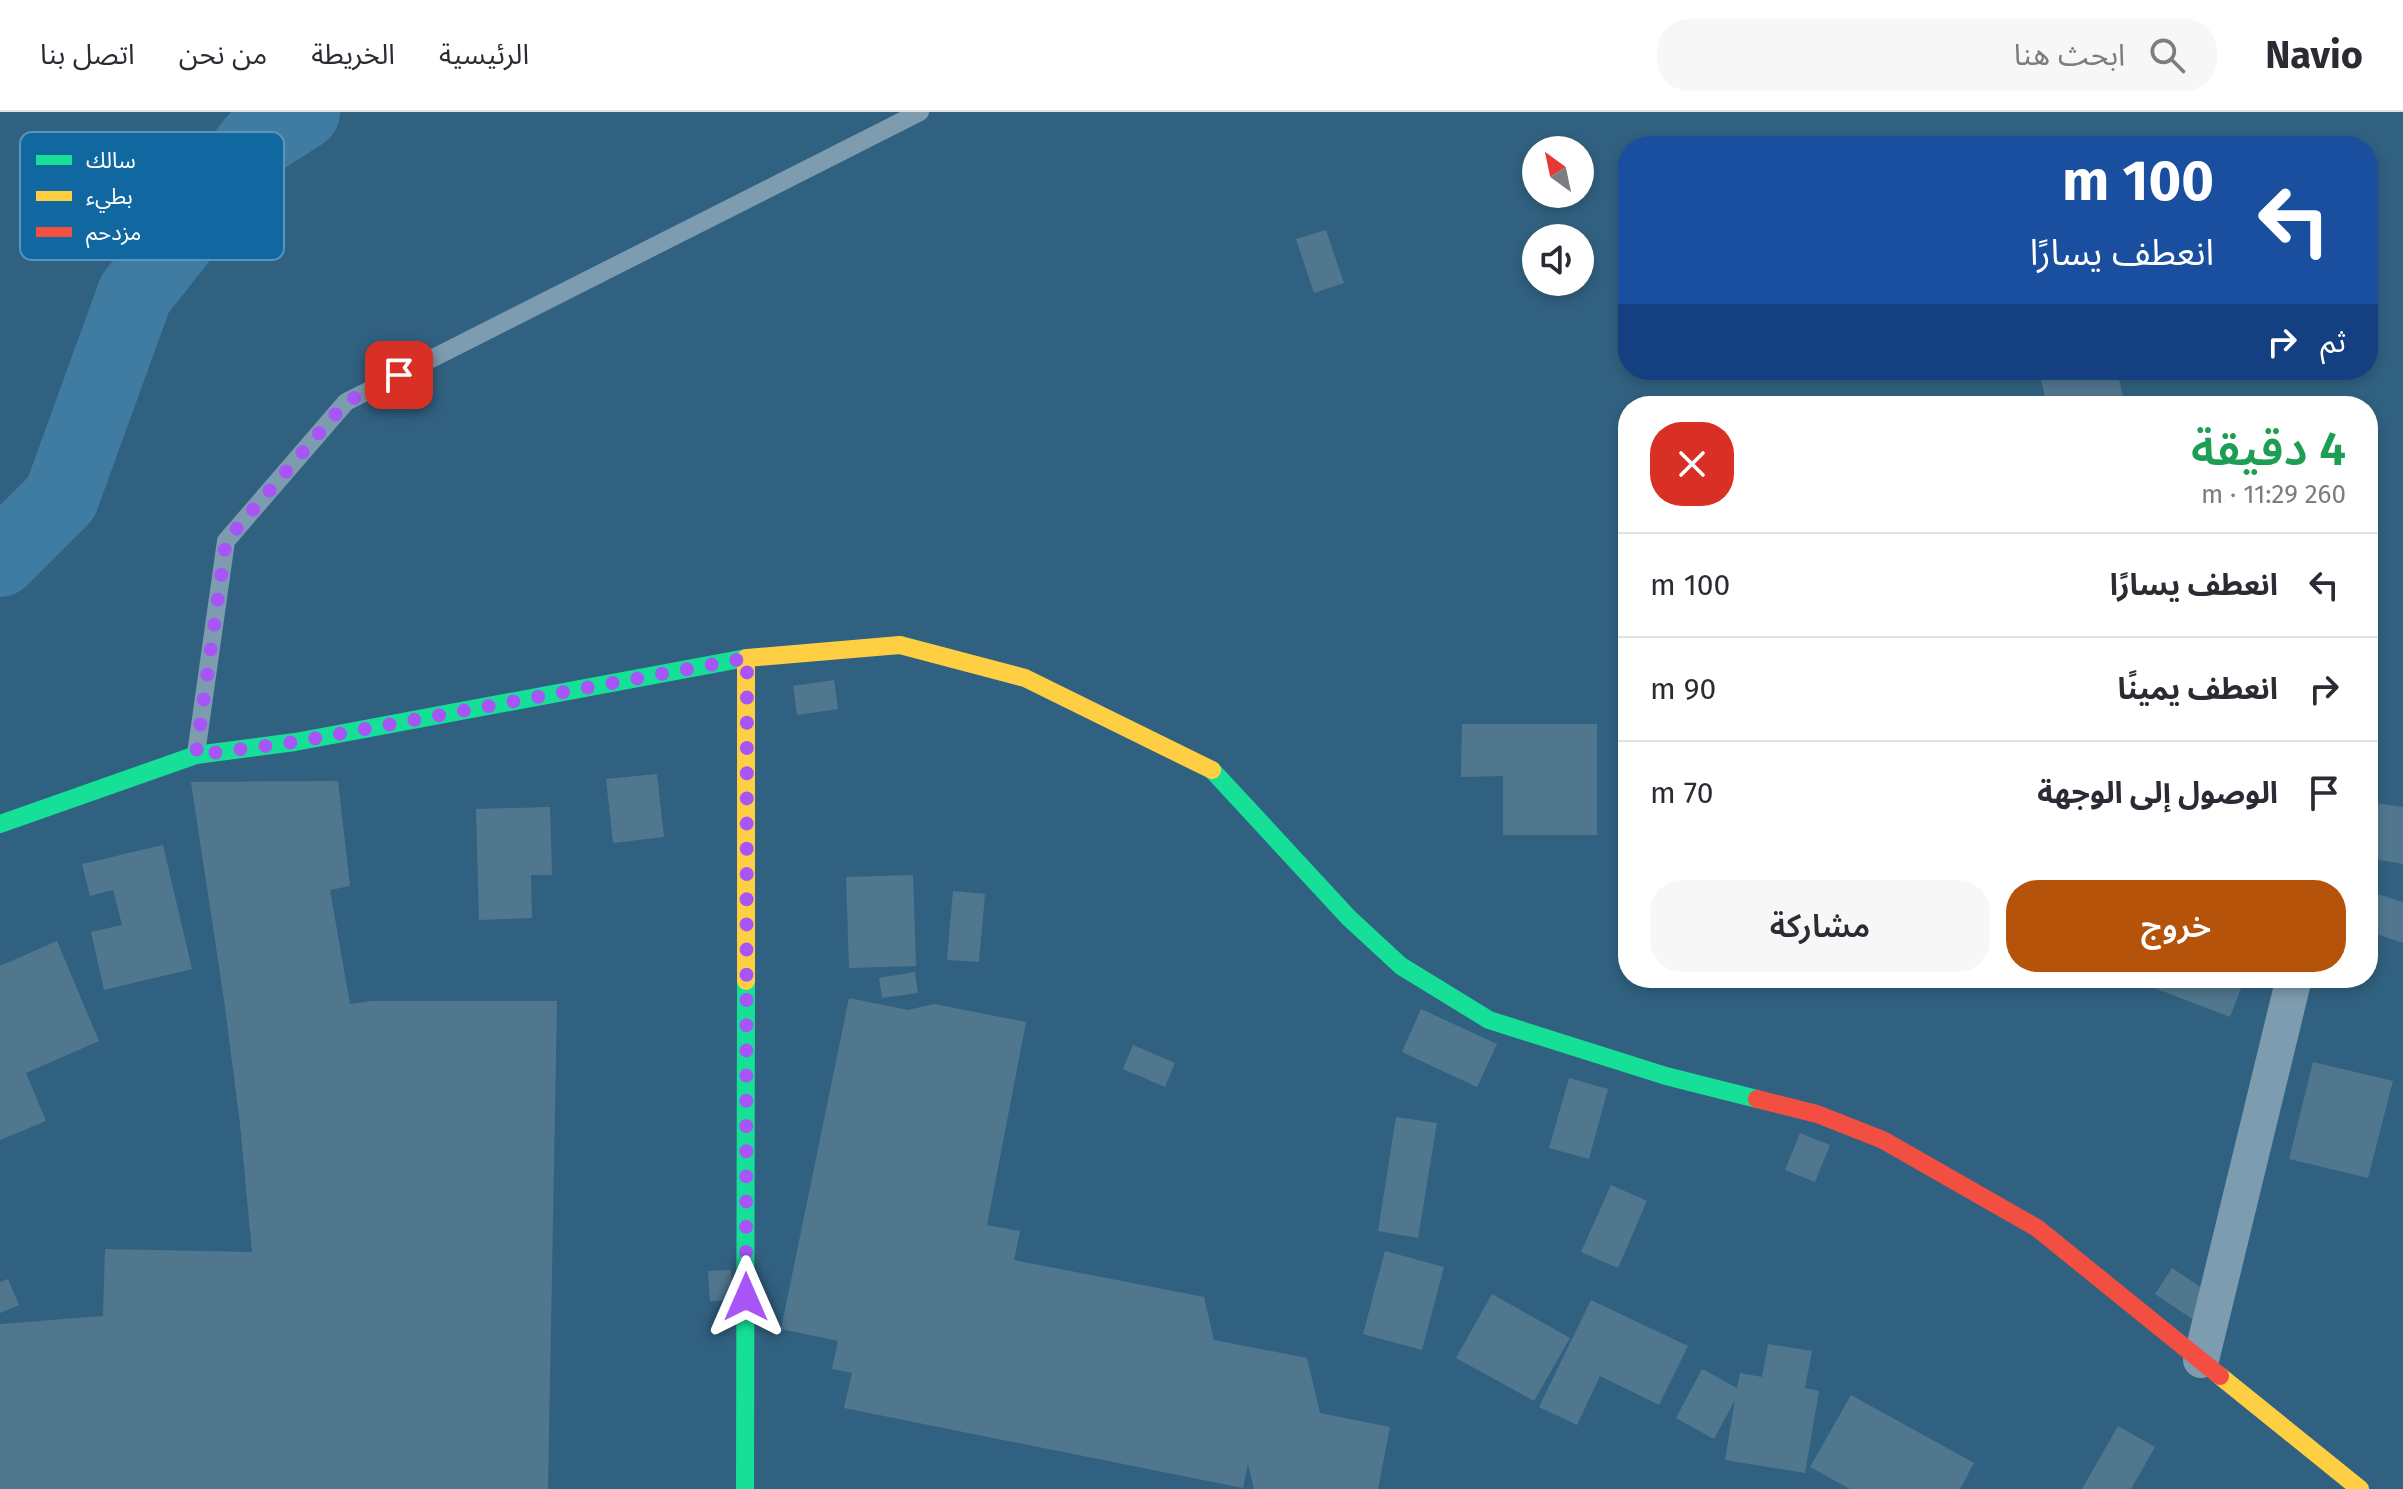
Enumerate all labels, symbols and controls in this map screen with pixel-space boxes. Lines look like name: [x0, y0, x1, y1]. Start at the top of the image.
search box: [1657, 19, 2217, 91]
text: Navio: [2265, 32, 2363, 78]
icon: search: [2145, 33, 2189, 77]
text: ابحث هنا: [2014, 37, 2125, 73]
text: اتصل بنا: [40, 38, 135, 71]
text: من نحن: [179, 38, 267, 71]
text: الخريطة: [311, 38, 395, 71]
text: الرئيسية: [439, 38, 529, 71]
legend: [20, 132, 284, 260]
north arrow: [1522, 136, 1594, 208]
map controls: [1522, 136, 1594, 296]
text: سالك: [86, 147, 136, 174]
text: 100 m: [2062, 148, 2214, 215]
icon: left: [2242, 168, 2346, 272]
text: بطيء: [86, 183, 133, 213]
text: مزدحم: [86, 219, 141, 249]
button: sound: [1522, 224, 1594, 296]
text: انعطف يسارًا: [2030, 231, 2214, 275]
icon: right: [2260, 320, 2304, 364]
text: ثم: [2320, 324, 2346, 360]
pin: [365, 341, 433, 409]
icon: arrive: [377, 353, 421, 397]
text: 4 دقيقة: [2191, 420, 2346, 478]
button: close: [1650, 422, 1734, 506]
text: 260 m · 11:29: [2201, 479, 2346, 510]
icon: left: [2302, 563, 2346, 607]
text: 100 m: [1650, 567, 1730, 603]
text: انعطف يسارًا: [2110, 567, 2278, 603]
icon: right: [2302, 667, 2346, 711]
text: 90 m: [1650, 671, 1716, 707]
text: انعطف يمينًا: [2118, 671, 2278, 707]
icon: arrive: [2302, 771, 2346, 815]
text: 70 m: [1650, 775, 1713, 811]
text: الوصول إلى الوجهة: [2037, 775, 2278, 811]
button: مشاركة: [1650, 880, 1990, 972]
button: خروج: [2006, 880, 2346, 972]
position arrow: [704, 1255, 788, 1339]

